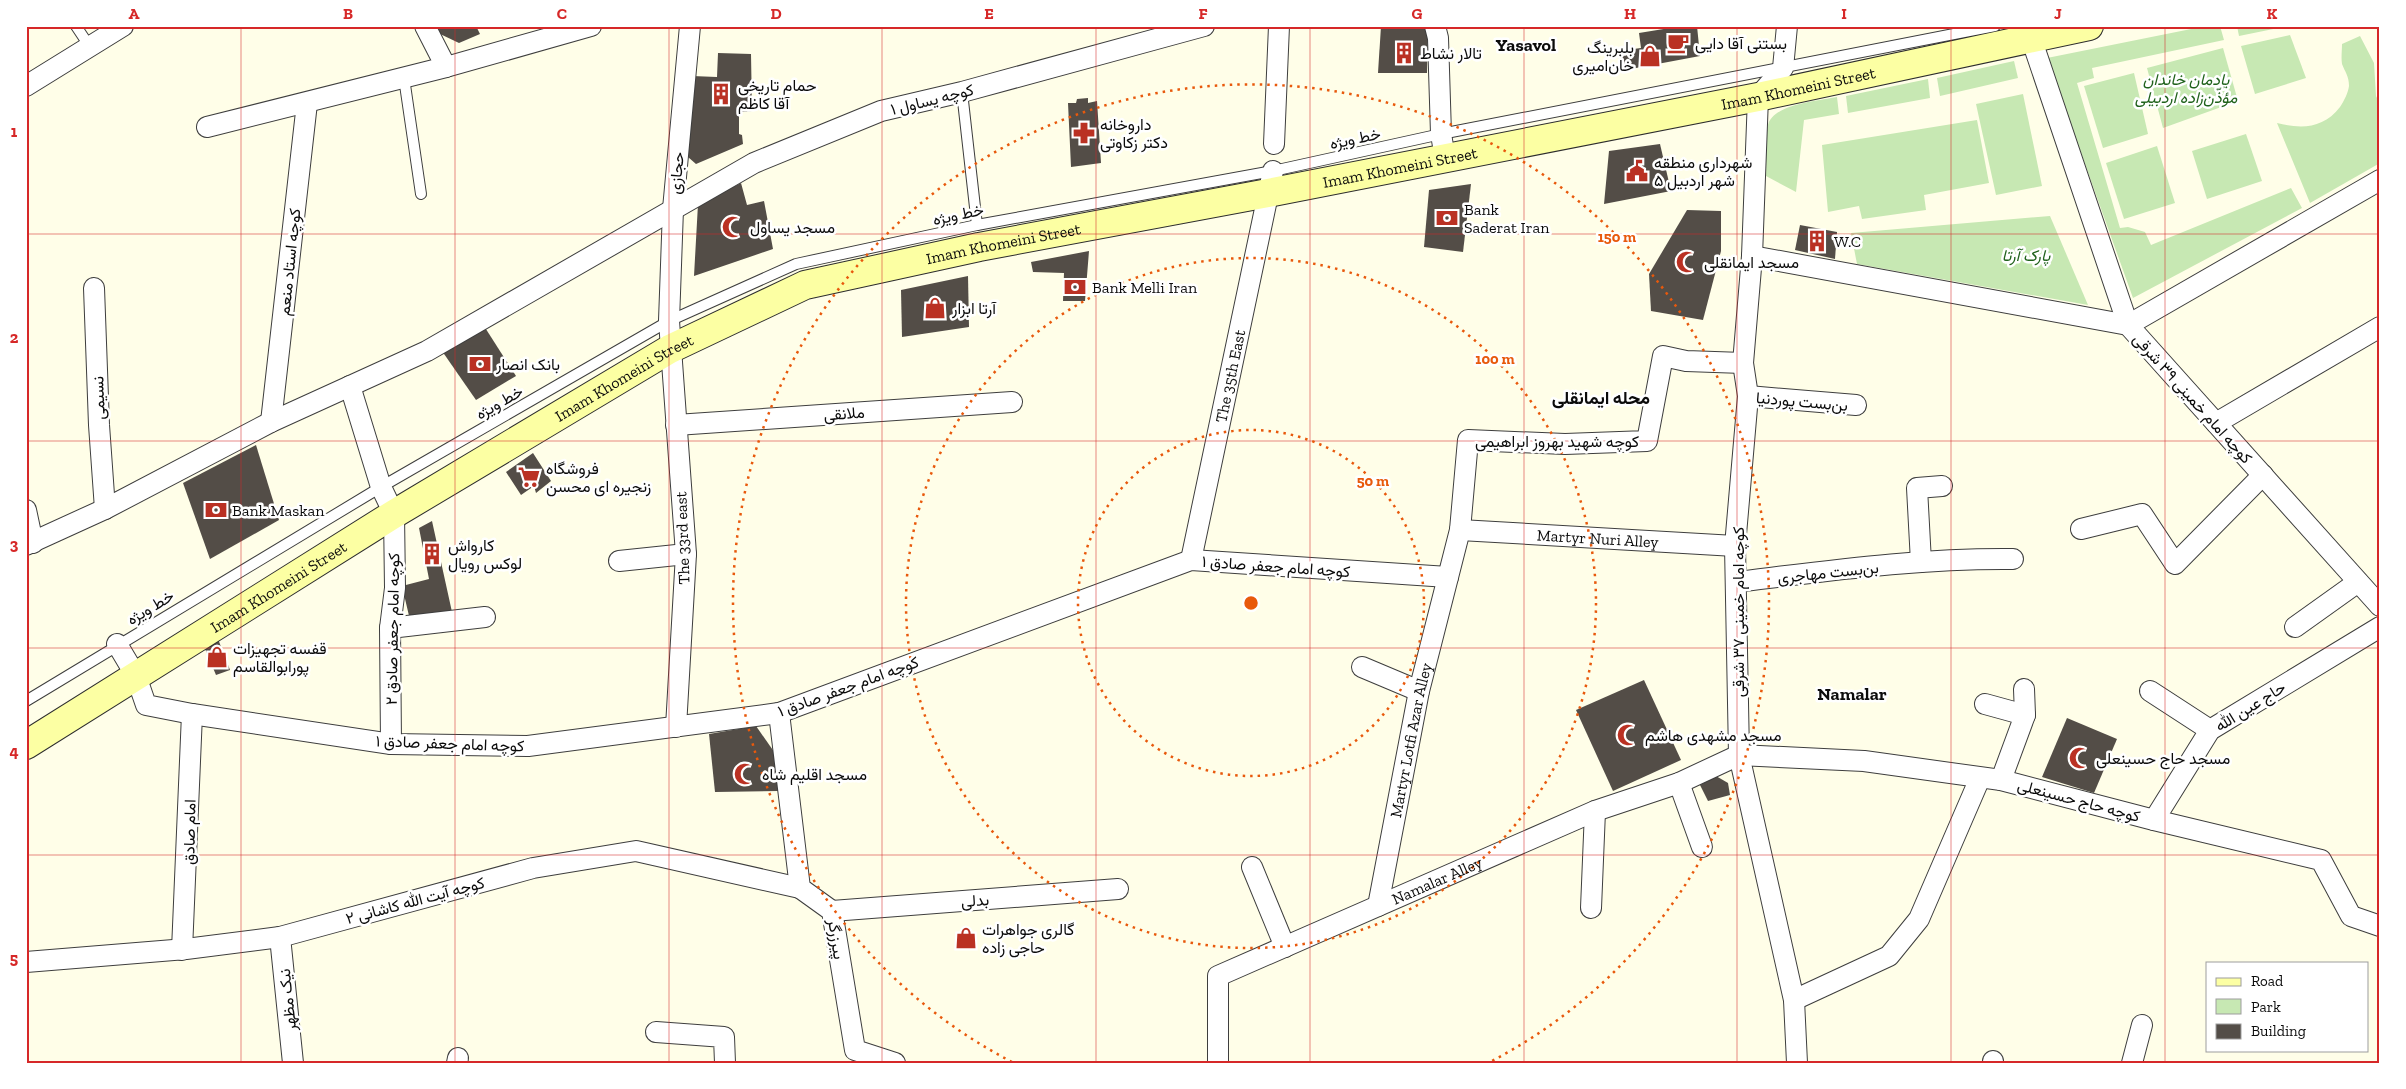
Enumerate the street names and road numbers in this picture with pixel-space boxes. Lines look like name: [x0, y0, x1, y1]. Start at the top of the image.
street label: Imam Khomeini Street: [1720, 63, 1877, 114]
street label: کوچه یساول ۱: [889, 80, 976, 121]
street label: خط ویژه: [1328, 124, 1383, 154]
street label: Imam Khomeini Street: [1321, 143, 1479, 192]
street label: حجازی: [665, 151, 689, 195]
street label: خط ویژه: [931, 200, 986, 230]
street label: کوچه استاد منعم: [274, 207, 307, 317]
street label: Imam Khomeini Street: [924, 219, 1082, 268]
street label: The 35th East: [1211, 328, 1249, 424]
street label: کوچه امام خمینی ۳۹ شرقی: [2128, 329, 2256, 469]
street label: Imam Khomeini Street: [552, 330, 696, 426]
street label: نسیمی: [88, 376, 110, 420]
street label: خط ویژه: [472, 381, 527, 424]
street label: بن‌بست پوردنیا: [1755, 388, 1849, 417]
street label: ملانقی: [823, 403, 865, 425]
street label: کوچه شهید بهروز ابراهیمی: [1475, 432, 1639, 453]
street label: The 33rd east: [671, 491, 694, 585]
street label: Martyr Nuri Alley: [1536, 525, 1660, 552]
street label: کوچه امام خمینی ۳۷ شرقی: [1729, 527, 1750, 697]
street label: Imam Khomeini Street: [207, 537, 350, 637]
street label: کوچه امام جعفر صادق ۱: [1201, 552, 1351, 583]
street label: کوچه امام جعفر صادق ۲: [382, 553, 405, 705]
street label: بن‌بست مهاجری: [1776, 558, 1880, 588]
street label: خط ویژه: [123, 586, 178, 630]
street label: کوچه امام جعفر صادق ۱: [775, 652, 922, 723]
street label: Martyr Lotfi Azar Alley: [1386, 660, 1436, 819]
street label: حاج عین الله: [2212, 677, 2290, 737]
street label: کوچه امام جعفر صادق ۱: [375, 731, 525, 758]
street label: کوچه حاج حسینعلی: [2015, 775, 2142, 828]
street label: امام صادق: [179, 799, 201, 865]
street label: Namalar Alley: [1389, 852, 1486, 909]
street label: کوچه آیت الله کاشانی ۲: [344, 873, 487, 930]
street label: بدلی: [960, 890, 990, 912]
street label: پیرزرگر: [822, 917, 849, 961]
street label: نیک مظهر: [275, 968, 301, 1033]

